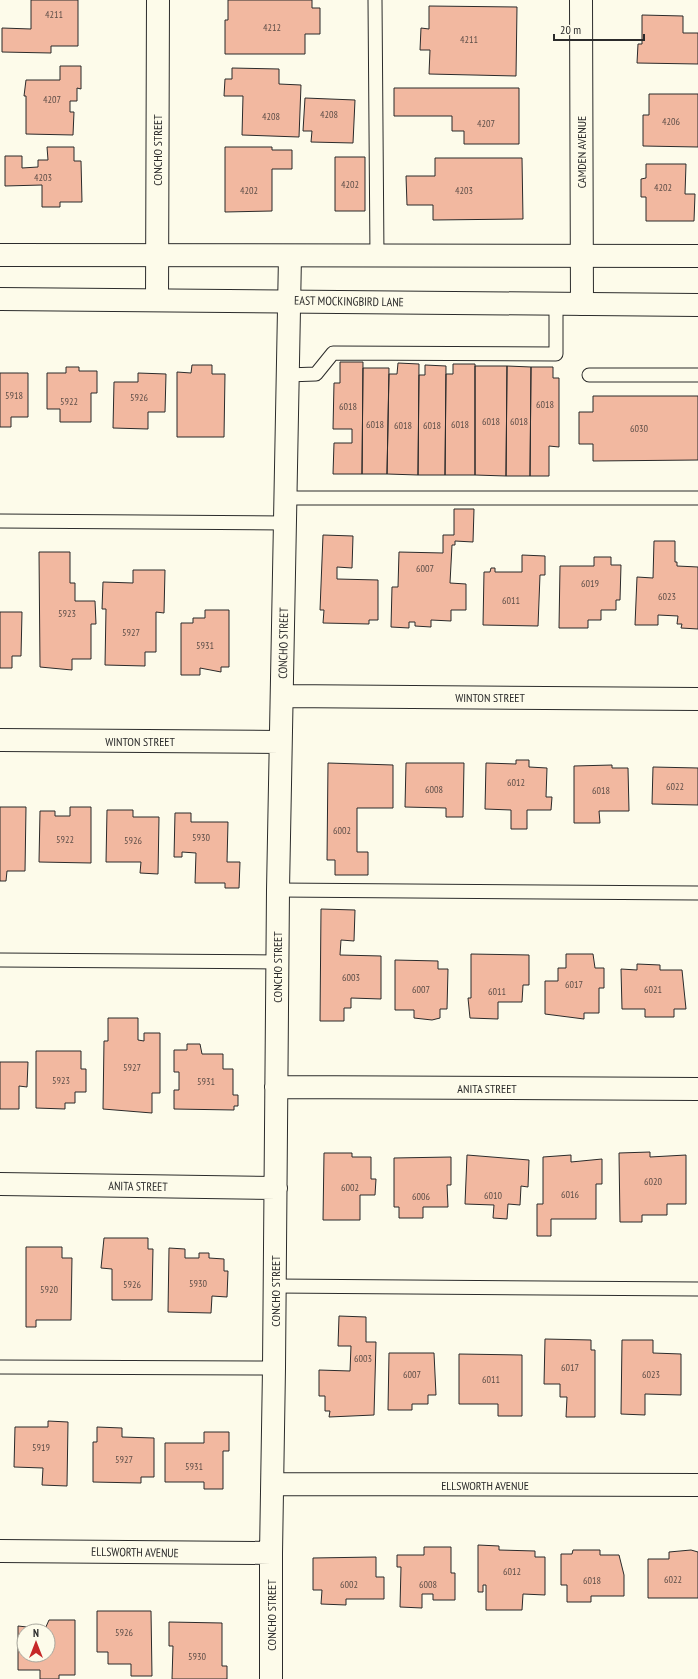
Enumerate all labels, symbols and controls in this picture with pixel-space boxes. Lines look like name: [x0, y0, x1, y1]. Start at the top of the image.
house number: 4211: [45, 8, 63, 21]
scale bar: [554, 16, 644, 42]
house number: 4212: [263, 21, 281, 34]
text: 20 m: [560, 22, 581, 37]
house number: 4211: [460, 33, 478, 46]
house number: 4207: [43, 93, 61, 106]
house number: 4208: [320, 108, 338, 121]
house number: 4208: [262, 110, 280, 123]
street label: CONCHO STREET: [150, 114, 165, 186]
house number: 4206: [662, 115, 681, 128]
street label: CAMDEN AVENUE: [574, 116, 589, 188]
house number: 4207: [477, 117, 495, 130]
house number: 4203: [34, 171, 52, 184]
house number: 4202: [341, 178, 359, 191]
house number: 4202: [654, 181, 672, 194]
house number: 4202: [240, 184, 258, 197]
house number: 4203: [455, 184, 473, 197]
street label: EAST MOCKINGBIRD LANE: [294, 293, 404, 309]
house number: 5918: [5, 389, 23, 402]
house number: 5926: [130, 391, 149, 404]
house number: 5922: [60, 395, 78, 408]
house number: 6018: [536, 398, 554, 411]
house number: 6018: [339, 400, 357, 413]
house number: 6018: [482, 415, 500, 428]
house number: 6018: [510, 415, 528, 428]
house number: 6018: [366, 418, 384, 431]
house number: 6018: [451, 418, 469, 431]
house number: 6018: [394, 419, 412, 432]
house number: 6018: [423, 419, 441, 432]
house number: 6030: [630, 422, 649, 435]
house number: 6007: [416, 562, 434, 575]
house number: 6019: [581, 577, 599, 590]
house number: 6023: [658, 590, 676, 603]
house number: 6011: [502, 594, 520, 607]
house number: 5923: [58, 607, 76, 620]
street label: CONCHO STREET: [275, 607, 291, 679]
house number: 5927: [122, 626, 140, 639]
house number: 5931: [196, 639, 214, 652]
street label: WINTON STREET: [455, 690, 526, 705]
street label: WINTON STREET: [105, 734, 176, 749]
house number: 6012: [507, 776, 525, 789]
house number: 6022: [666, 780, 684, 793]
house number: 6008: [425, 783, 443, 796]
house number: 6018: [592, 784, 610, 797]
house number: 6002: [333, 824, 351, 837]
house number: 5930: [192, 831, 211, 844]
house number: 5922: [56, 833, 74, 846]
house number: 5926: [124, 834, 143, 847]
street label: CONCHO STREET: [270, 931, 285, 1003]
house number: 6003: [342, 971, 360, 984]
house number: 6017: [565, 978, 583, 991]
house number: 6007: [412, 983, 430, 996]
house number: 6021: [644, 983, 662, 996]
house number: 6011: [488, 985, 506, 998]
house number: 5927: [123, 1061, 141, 1074]
house number: 5923: [52, 1074, 70, 1087]
house number: 5931: [197, 1075, 215, 1088]
street label: ANITA STREET: [457, 1081, 517, 1096]
house number: 6020: [644, 1175, 663, 1188]
street label: ANITA STREET: [108, 1178, 168, 1194]
house number: 6002: [341, 1181, 359, 1194]
house number: 6016: [561, 1188, 580, 1201]
house number: 6010: [484, 1189, 503, 1202]
house number: 6006: [412, 1190, 431, 1203]
street label: CONCHO STREET: [268, 1255, 283, 1327]
house number: 5930: [189, 1277, 208, 1290]
house number: 5926: [123, 1278, 142, 1291]
house number: 5920: [40, 1283, 59, 1296]
house number: 6003: [354, 1352, 372, 1365]
house number: 6017: [561, 1361, 579, 1374]
house number: 6007: [403, 1368, 421, 1381]
house number: 6023: [642, 1368, 660, 1381]
house number: 6011: [482, 1373, 500, 1386]
house number: 5919: [32, 1441, 50, 1454]
house number: 5927: [115, 1453, 133, 1466]
house number: 5931: [185, 1460, 203, 1473]
street label: ELLSWORTH AVENUE: [441, 1478, 529, 1493]
street label: ELLSWORTH AVENUE: [91, 1544, 179, 1560]
house number: 6012: [503, 1565, 521, 1578]
house number: 6022: [664, 1573, 682, 1586]
house number: 6018: [583, 1574, 601, 1587]
house number: 6002: [340, 1578, 358, 1591]
house number: 6008: [419, 1578, 437, 1591]
street label: CONCHO STREET: [264, 1579, 279, 1651]
north arrow: [16, 1623, 56, 1663]
text: N: [33, 1626, 39, 1640]
house number: 5926: [115, 1626, 134, 1639]
house number: 5930: [188, 1650, 207, 1663]

